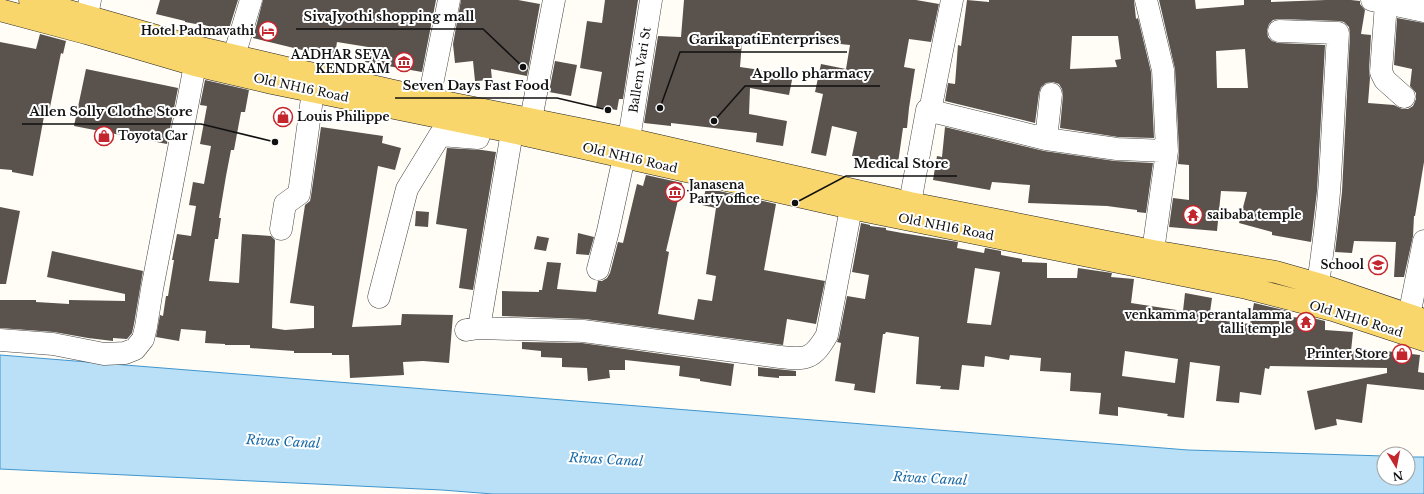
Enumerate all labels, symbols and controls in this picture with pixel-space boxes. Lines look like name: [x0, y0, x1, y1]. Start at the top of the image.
callout: SivaJyothi shopping mall: [296, 4, 483, 29]
text: SivaJyothi shopping mall: [304, 8, 475, 25]
hotel icon: Hotel Padmavathi: [257, 20, 279, 42]
place label: Hotel Padmavathi: [141, 23, 255, 38]
street label: Ballem Vari St: [625, 25, 654, 114]
callout: GarikapatiEnterprises: [680, 27, 847, 52]
text: GarikapatiEnterprises: [689, 31, 839, 48]
place label: AADHAR SEVA KENDRAM: [290, 47, 391, 76]
museum icon: AADHAR SEVA KENDRAM: [393, 51, 415, 73]
callout: Apollo pharmacy: [745, 61, 880, 86]
text: Apollo pharmacy: [751, 65, 872, 82]
street label: Old NH16 Road: [252, 70, 350, 105]
callout: Seven Days Fast Food: [395, 73, 557, 98]
text: Seven Days Fast Food: [403, 77, 549, 94]
callout: Allen Solly Clothe Store: [22, 99, 201, 124]
text: Allen Solly Clothe Store: [28, 103, 193, 120]
shop icon: Louis Philippe: [272, 106, 294, 128]
place label: Louis Philippe: [297, 109, 389, 124]
shop icon: Toyota Car: [93, 125, 115, 147]
place label: Toyota Car: [118, 128, 187, 143]
street label: Old NH16 Road: [581, 139, 679, 176]
callout: Medical Store: [846, 151, 957, 176]
text: Medical Store: [854, 155, 949, 172]
place label: Janasena Party office: [686, 177, 760, 206]
museum icon: Janasena Party office: [664, 181, 686, 203]
temple icon: saibaba temple: [1182, 204, 1204, 226]
place label: saibaba temple: [1207, 207, 1301, 222]
street label: Old NH16 Road: [897, 210, 995, 243]
school or university icon: School: [1367, 254, 1389, 276]
place label: School: [1321, 257, 1365, 272]
street label: Old NH16 Road: [1308, 297, 1405, 340]
place label: venkamma perantalamma talli temple: [1125, 307, 1292, 336]
temple icon: venkamma perantalamma talli temple: [1295, 311, 1317, 333]
shop icon: Printer Store: [1391, 343, 1413, 365]
place label: Printer Store: [1306, 346, 1388, 361]
water label: Rivas Canal: [245, 431, 321, 452]
north arrow: [1376, 446, 1416, 486]
water label: Rivas Canal: [568, 449, 644, 470]
water label: Rivas Canal: [892, 468, 968, 489]
text: N: [1391, 468, 1404, 484]

